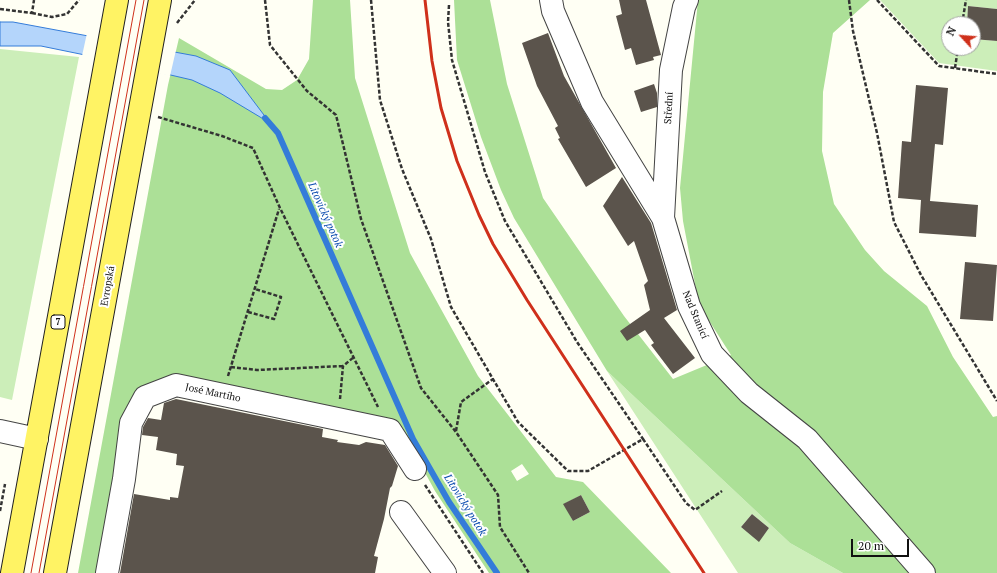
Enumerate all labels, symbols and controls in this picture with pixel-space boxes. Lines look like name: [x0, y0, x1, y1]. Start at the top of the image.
north arrow: [941, 16, 981, 56]
text: N: [943, 24, 959, 38]
street label: Střední: [662, 91, 676, 125]
water label: Litovický potok: [305, 180, 345, 250]
street label: Evropská: [99, 265, 117, 307]
street label: Nad Stanicí: [679, 289, 711, 341]
road number: 7: [51, 315, 65, 329]
street label: José Martího: [184, 381, 242, 405]
water label: Litovický potok: [441, 472, 489, 538]
scale bar: [853, 531, 911, 557]
text: 20 m: [858, 538, 884, 553]

